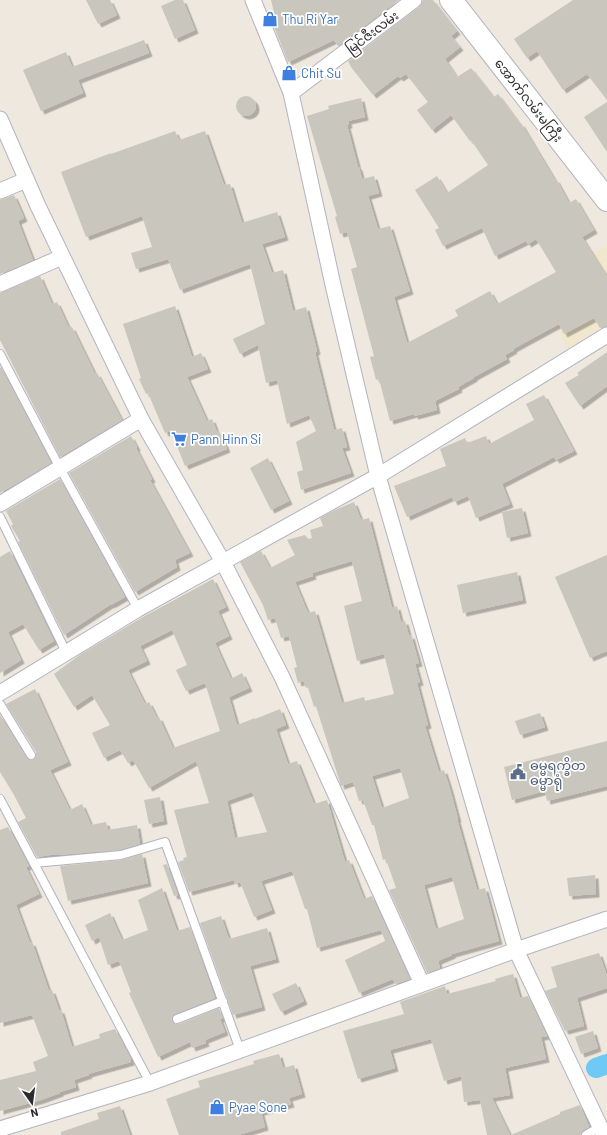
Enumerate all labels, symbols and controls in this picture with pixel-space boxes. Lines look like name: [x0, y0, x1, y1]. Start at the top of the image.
street label: မြင်ဇီးလမ်း: [343, 7, 403, 59]
shop icon: Thu Ri Yar: [261, 10, 279, 28]
place label: Thu Ri Yar: [282, 11, 338, 27]
street label: အောက်လမ်းမကြီး: [489, 55, 566, 147]
shop icon: Chit Su: [280, 64, 298, 82]
place label: Chit Su: [301, 65, 341, 81]
supermarket icon: Pann Hinn Si: [170, 430, 188, 448]
place label: Pann Hinn Si: [191, 431, 261, 447]
place label: ဓမ္မရက္ခိတ ဓမ္မာရုံ: [530, 757, 586, 791]
public building icon: ဓမ္မရက္ခိတ ဓမ္မာရုံ: [509, 763, 527, 781]
north arrow: [12, 1083, 52, 1123]
shop icon: Pyae Sone: [208, 1098, 226, 1116]
place label: Pyae Sone: [229, 1099, 287, 1115]
text: N: [29, 1106, 40, 1120]

